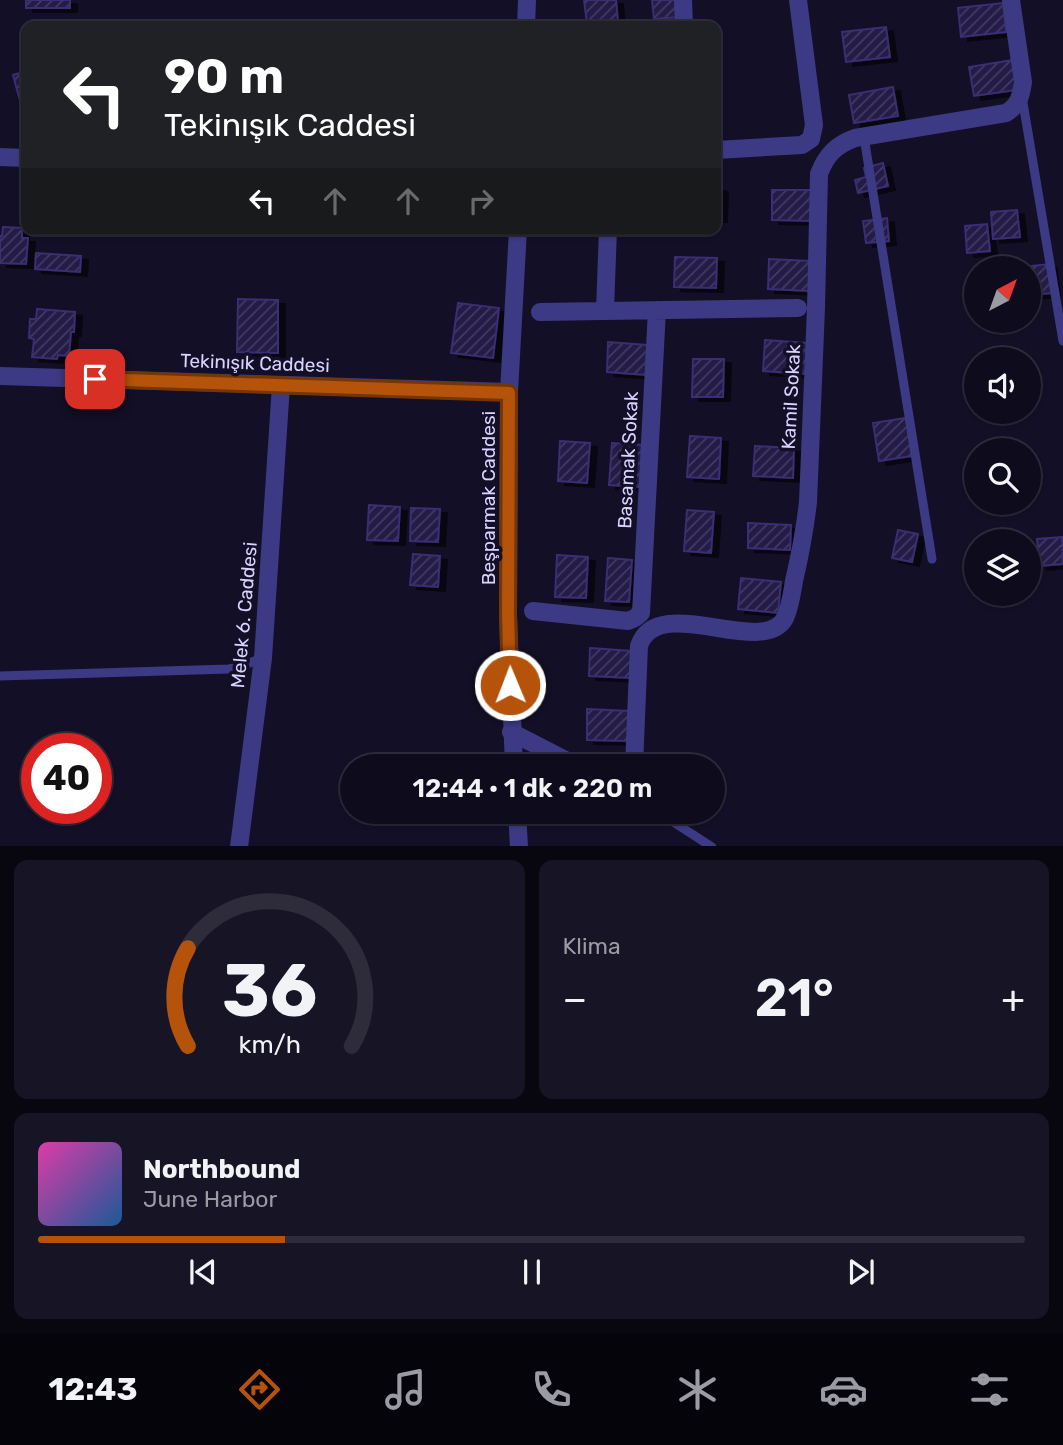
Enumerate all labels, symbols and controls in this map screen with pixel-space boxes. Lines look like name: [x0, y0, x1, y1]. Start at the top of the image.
text: 90 m: [164, 47, 284, 105]
icon: left: [49, 49, 140, 140]
text: Tekinışık Caddesi: [164, 106, 416, 144]
icon: left: [243, 182, 281, 220]
icon: ahead: [316, 182, 354, 220]
icon: ahead: [389, 182, 427, 220]
icon: right: [462, 182, 500, 220]
north arrow: [964, 256, 1041, 332]
map controls: [964, 256, 1041, 606]
street label: Kamil Sokak: [777, 344, 805, 450]
button: sound: [964, 347, 1041, 424]
pin: [65, 349, 125, 409]
street label: Tekinışık Caddesi: [180, 349, 330, 377]
icon: arrive: [76, 360, 114, 398]
street label: Basamak Sokak: [613, 390, 643, 529]
street label: Beşparmak Caddesi: [477, 411, 500, 585]
button: search: [964, 438, 1041, 515]
button: layers: [964, 529, 1041, 606]
street label: Melek 6. Caddesi: [226, 541, 262, 689]
position arrow: [473, 648, 547, 722]
speed limit sign: 40: [21, 733, 112, 824]
text: 12:44 · 1 dk · 220 m: [413, 773, 652, 804]
text: Klima: [563, 932, 621, 960]
text: 36: [222, 948, 317, 1034]
text: 21°: [755, 967, 834, 1029]
text: −: [563, 976, 587, 1022]
text: +: [1001, 976, 1025, 1022]
text: km/h: [238, 1029, 300, 1058]
text: Northbound: [143, 1154, 301, 1185]
text: June Harbor: [143, 1185, 277, 1213]
icon: previous: [184, 1253, 222, 1291]
icon: pause: [513, 1253, 551, 1291]
icon: next: [842, 1253, 880, 1291]
icon: directions: [235, 1365, 284, 1414]
icon: music: [381, 1365, 430, 1414]
icon: phone: [527, 1365, 576, 1414]
icon: climate: [673, 1365, 722, 1414]
icon: car: [819, 1365, 868, 1414]
icon: filters: [965, 1365, 1014, 1414]
text: 12:43: [49, 1370, 138, 1408]

